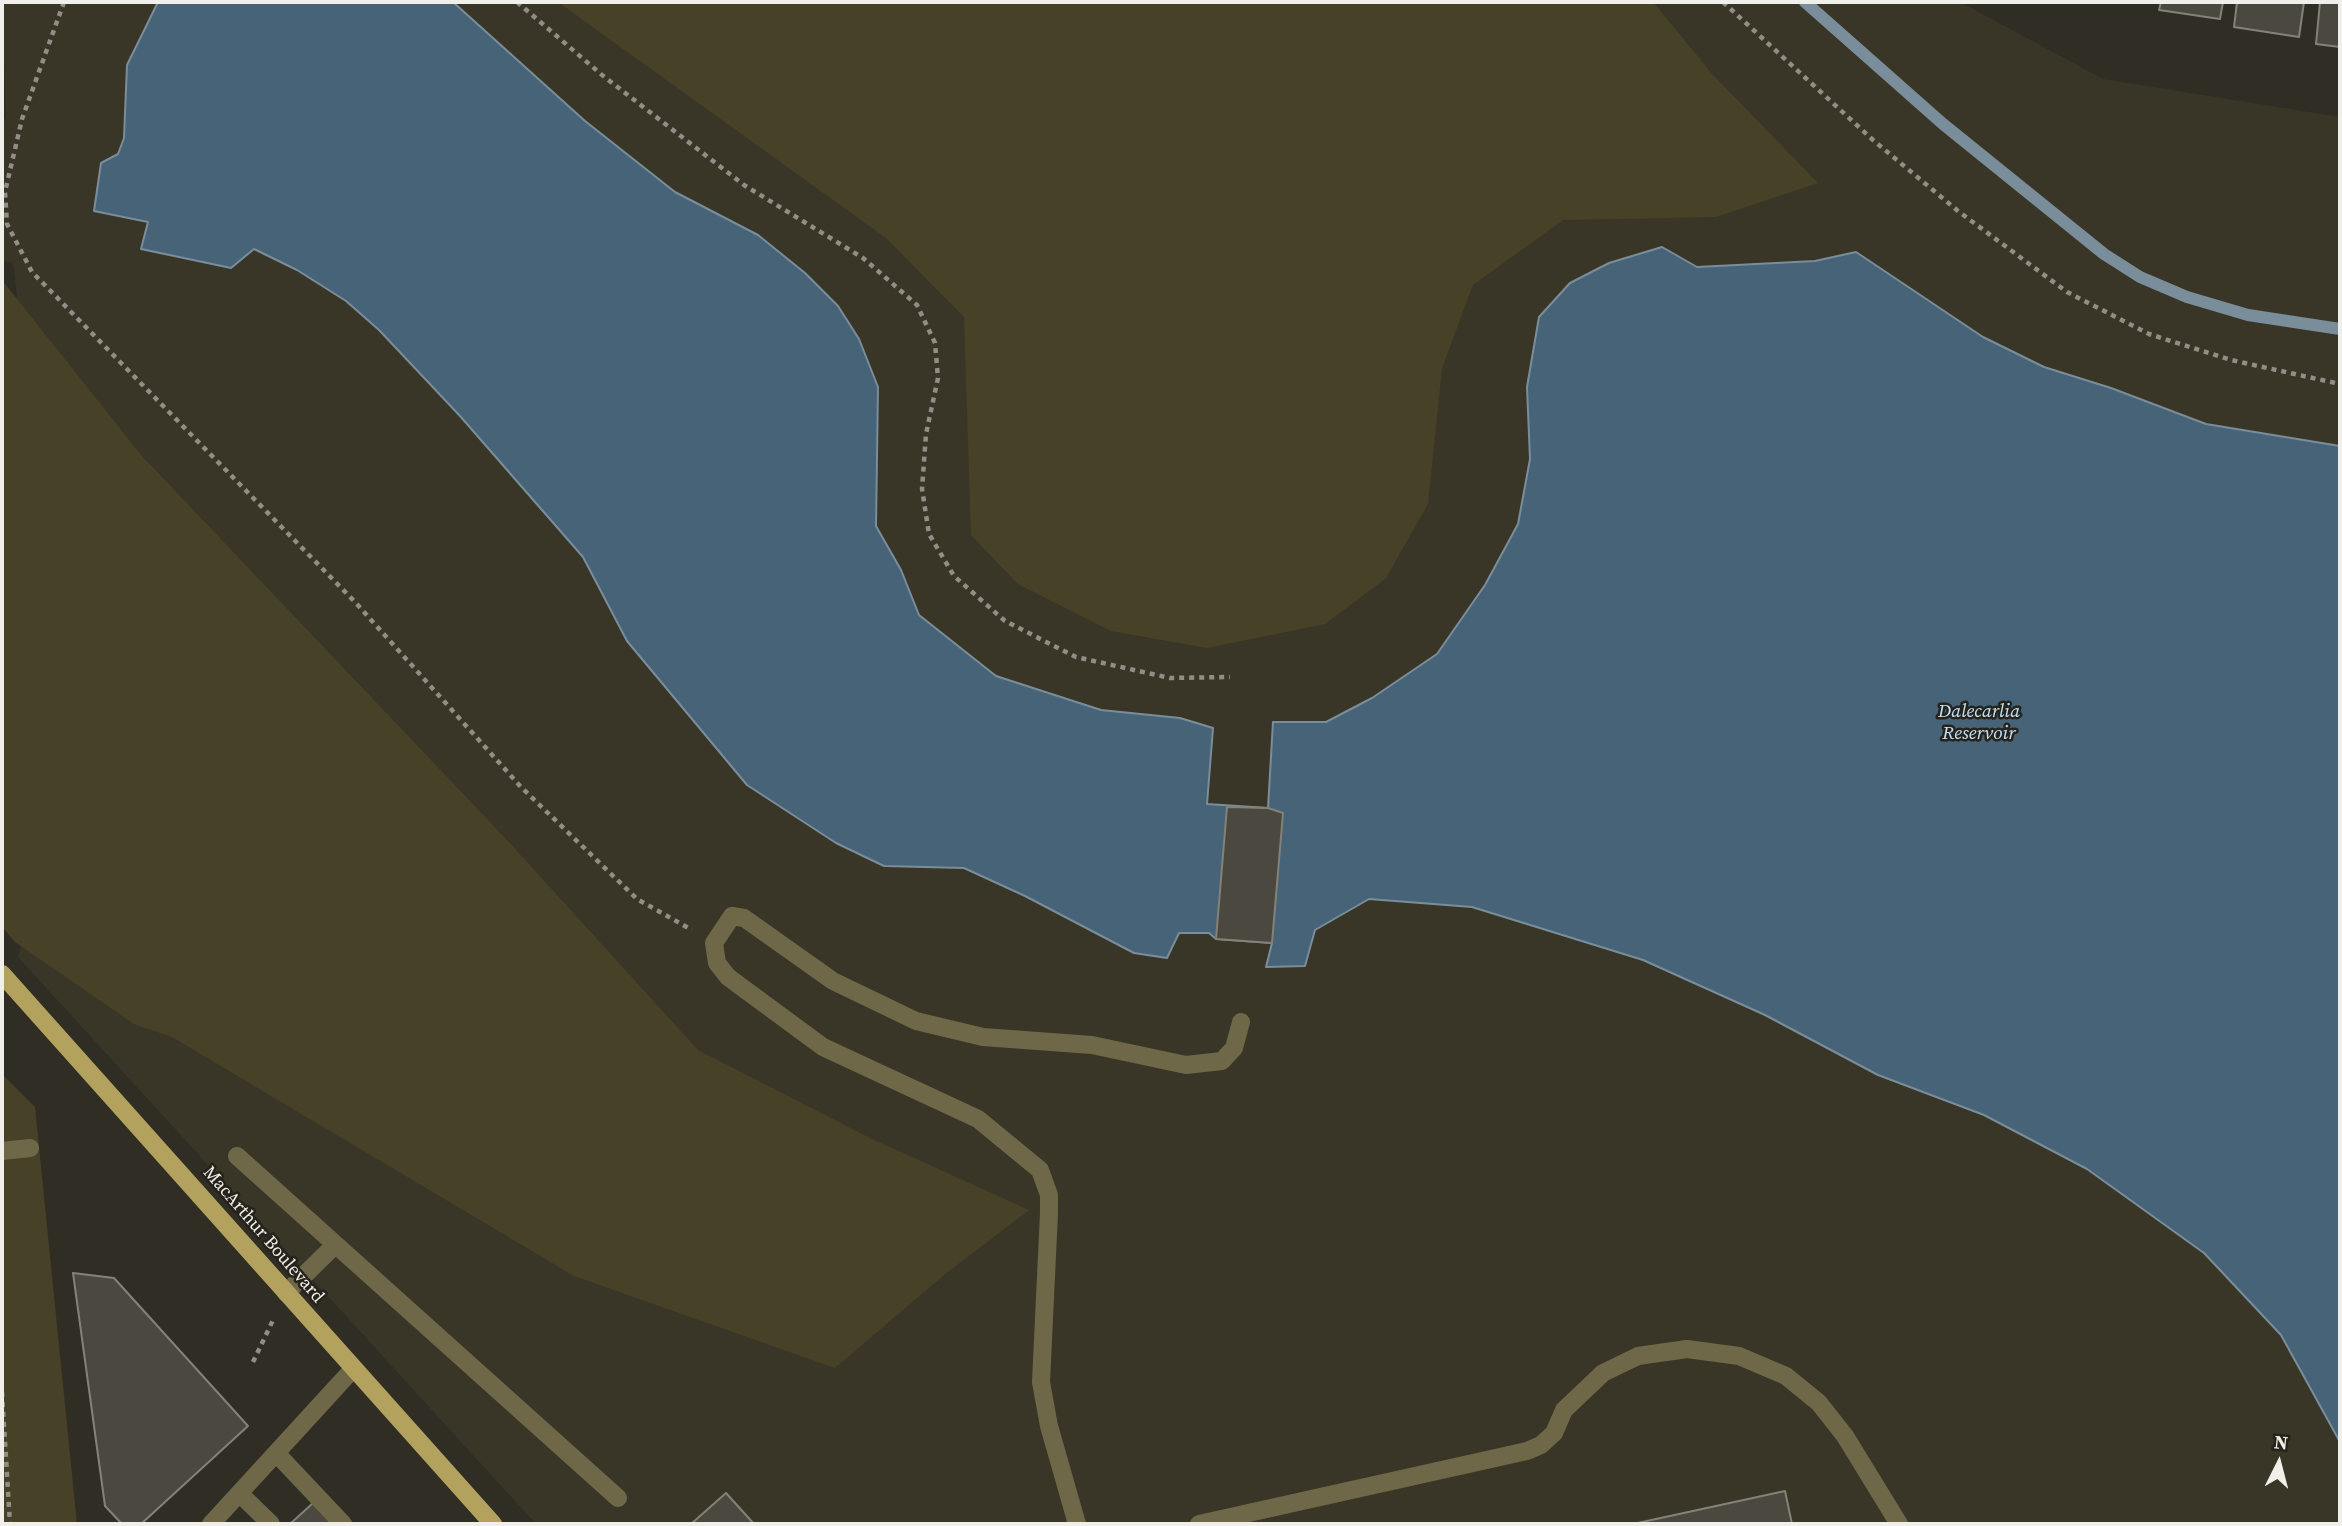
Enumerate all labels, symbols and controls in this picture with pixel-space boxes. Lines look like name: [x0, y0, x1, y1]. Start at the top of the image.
water label: Dalecarlia Reservoir: [1938, 701, 2020, 745]
street label: MacArthur Boulevard: [198, 1162, 328, 1308]
north arrow: [2244, 1428, 2314, 1498]
text: N: [2273, 1428, 2289, 1456]

